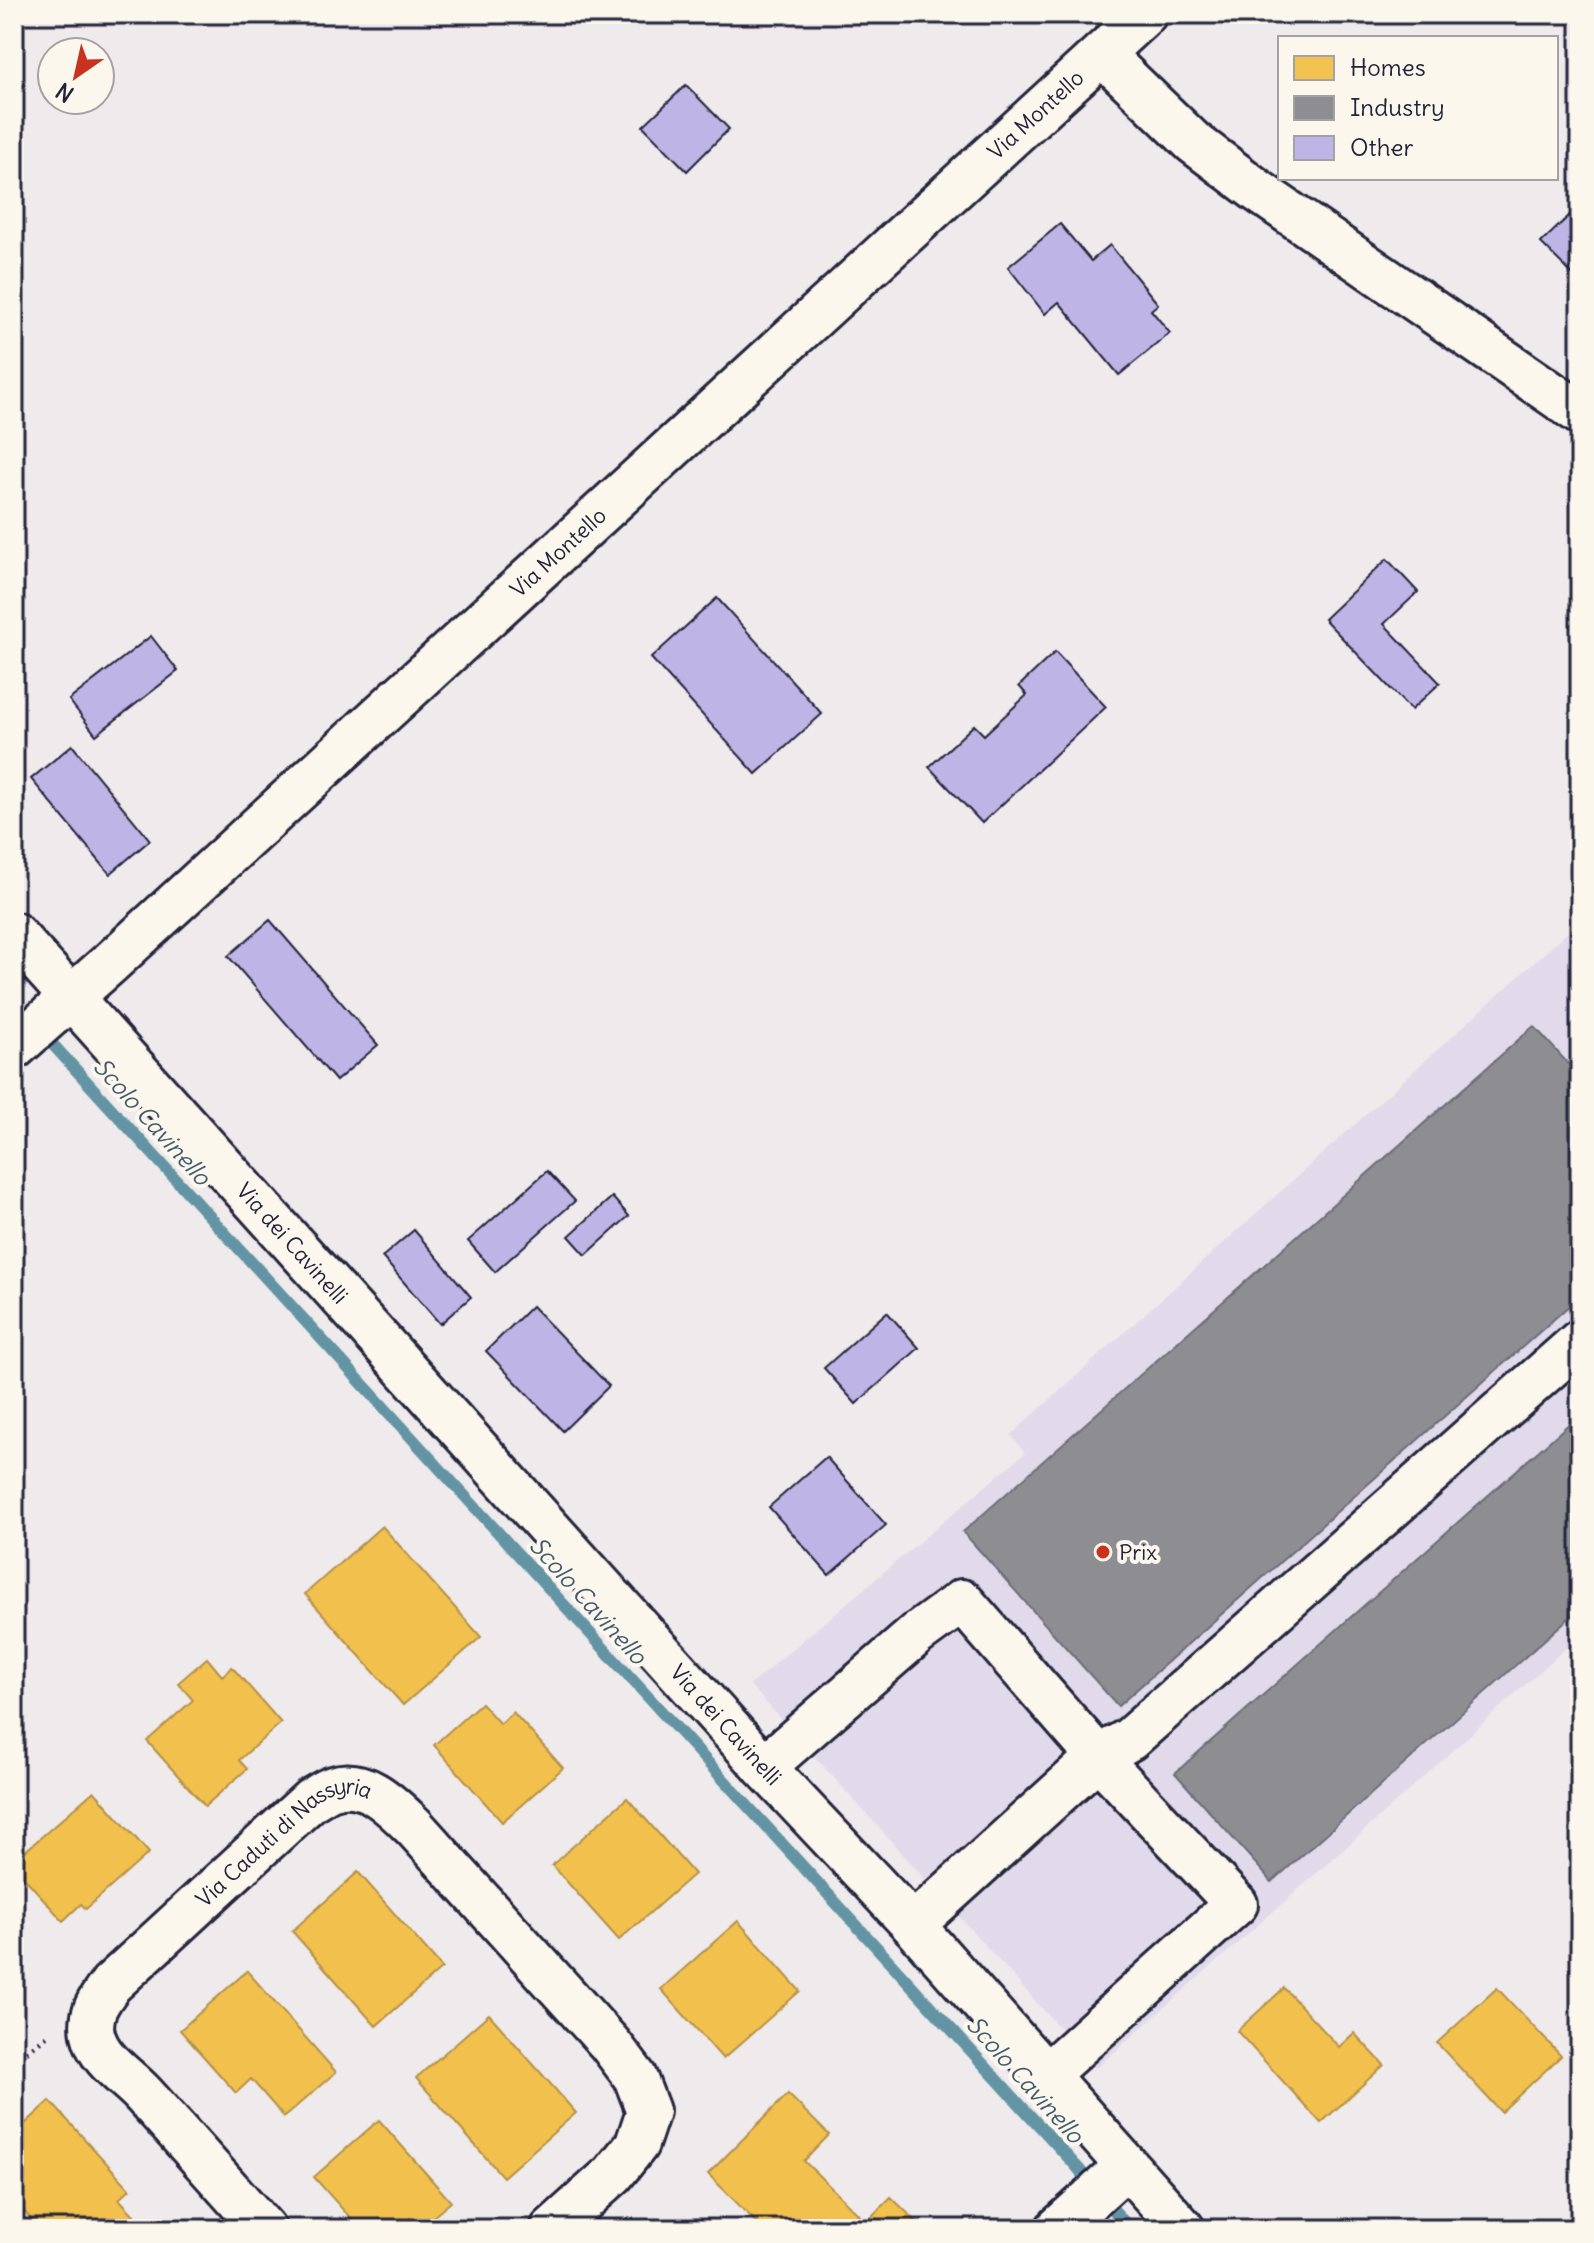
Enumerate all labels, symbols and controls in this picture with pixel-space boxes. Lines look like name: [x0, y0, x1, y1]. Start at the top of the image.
north arrow: [36, 36, 116, 116]
legend: [1278, 36, 1558, 180]
text: Homes: [1350, 52, 1426, 82]
street label: Via Montello: [982, 63, 1089, 165]
text: N: [51, 77, 79, 108]
text: Industry: [1350, 92, 1445, 122]
text: Other: [1350, 132, 1413, 162]
street label: Via Montello: [504, 501, 612, 603]
water label: Scolo Cavinello: [88, 1052, 219, 1192]
street label: Via dei Cavinelli: [231, 1177, 354, 1309]
water label: Scolo Cavinello: [524, 1531, 655, 1671]
place label: Prix: [1119, 1538, 1157, 1566]
marker: Prix: [1094, 1543, 1112, 1561]
street label: Via dei Cavinelli: [664, 1658, 788, 1791]
street label: Via Caduti di Nassyria: [190, 1771, 377, 1913]
water label: Scolo Cavinello: [961, 2010, 1092, 2150]

